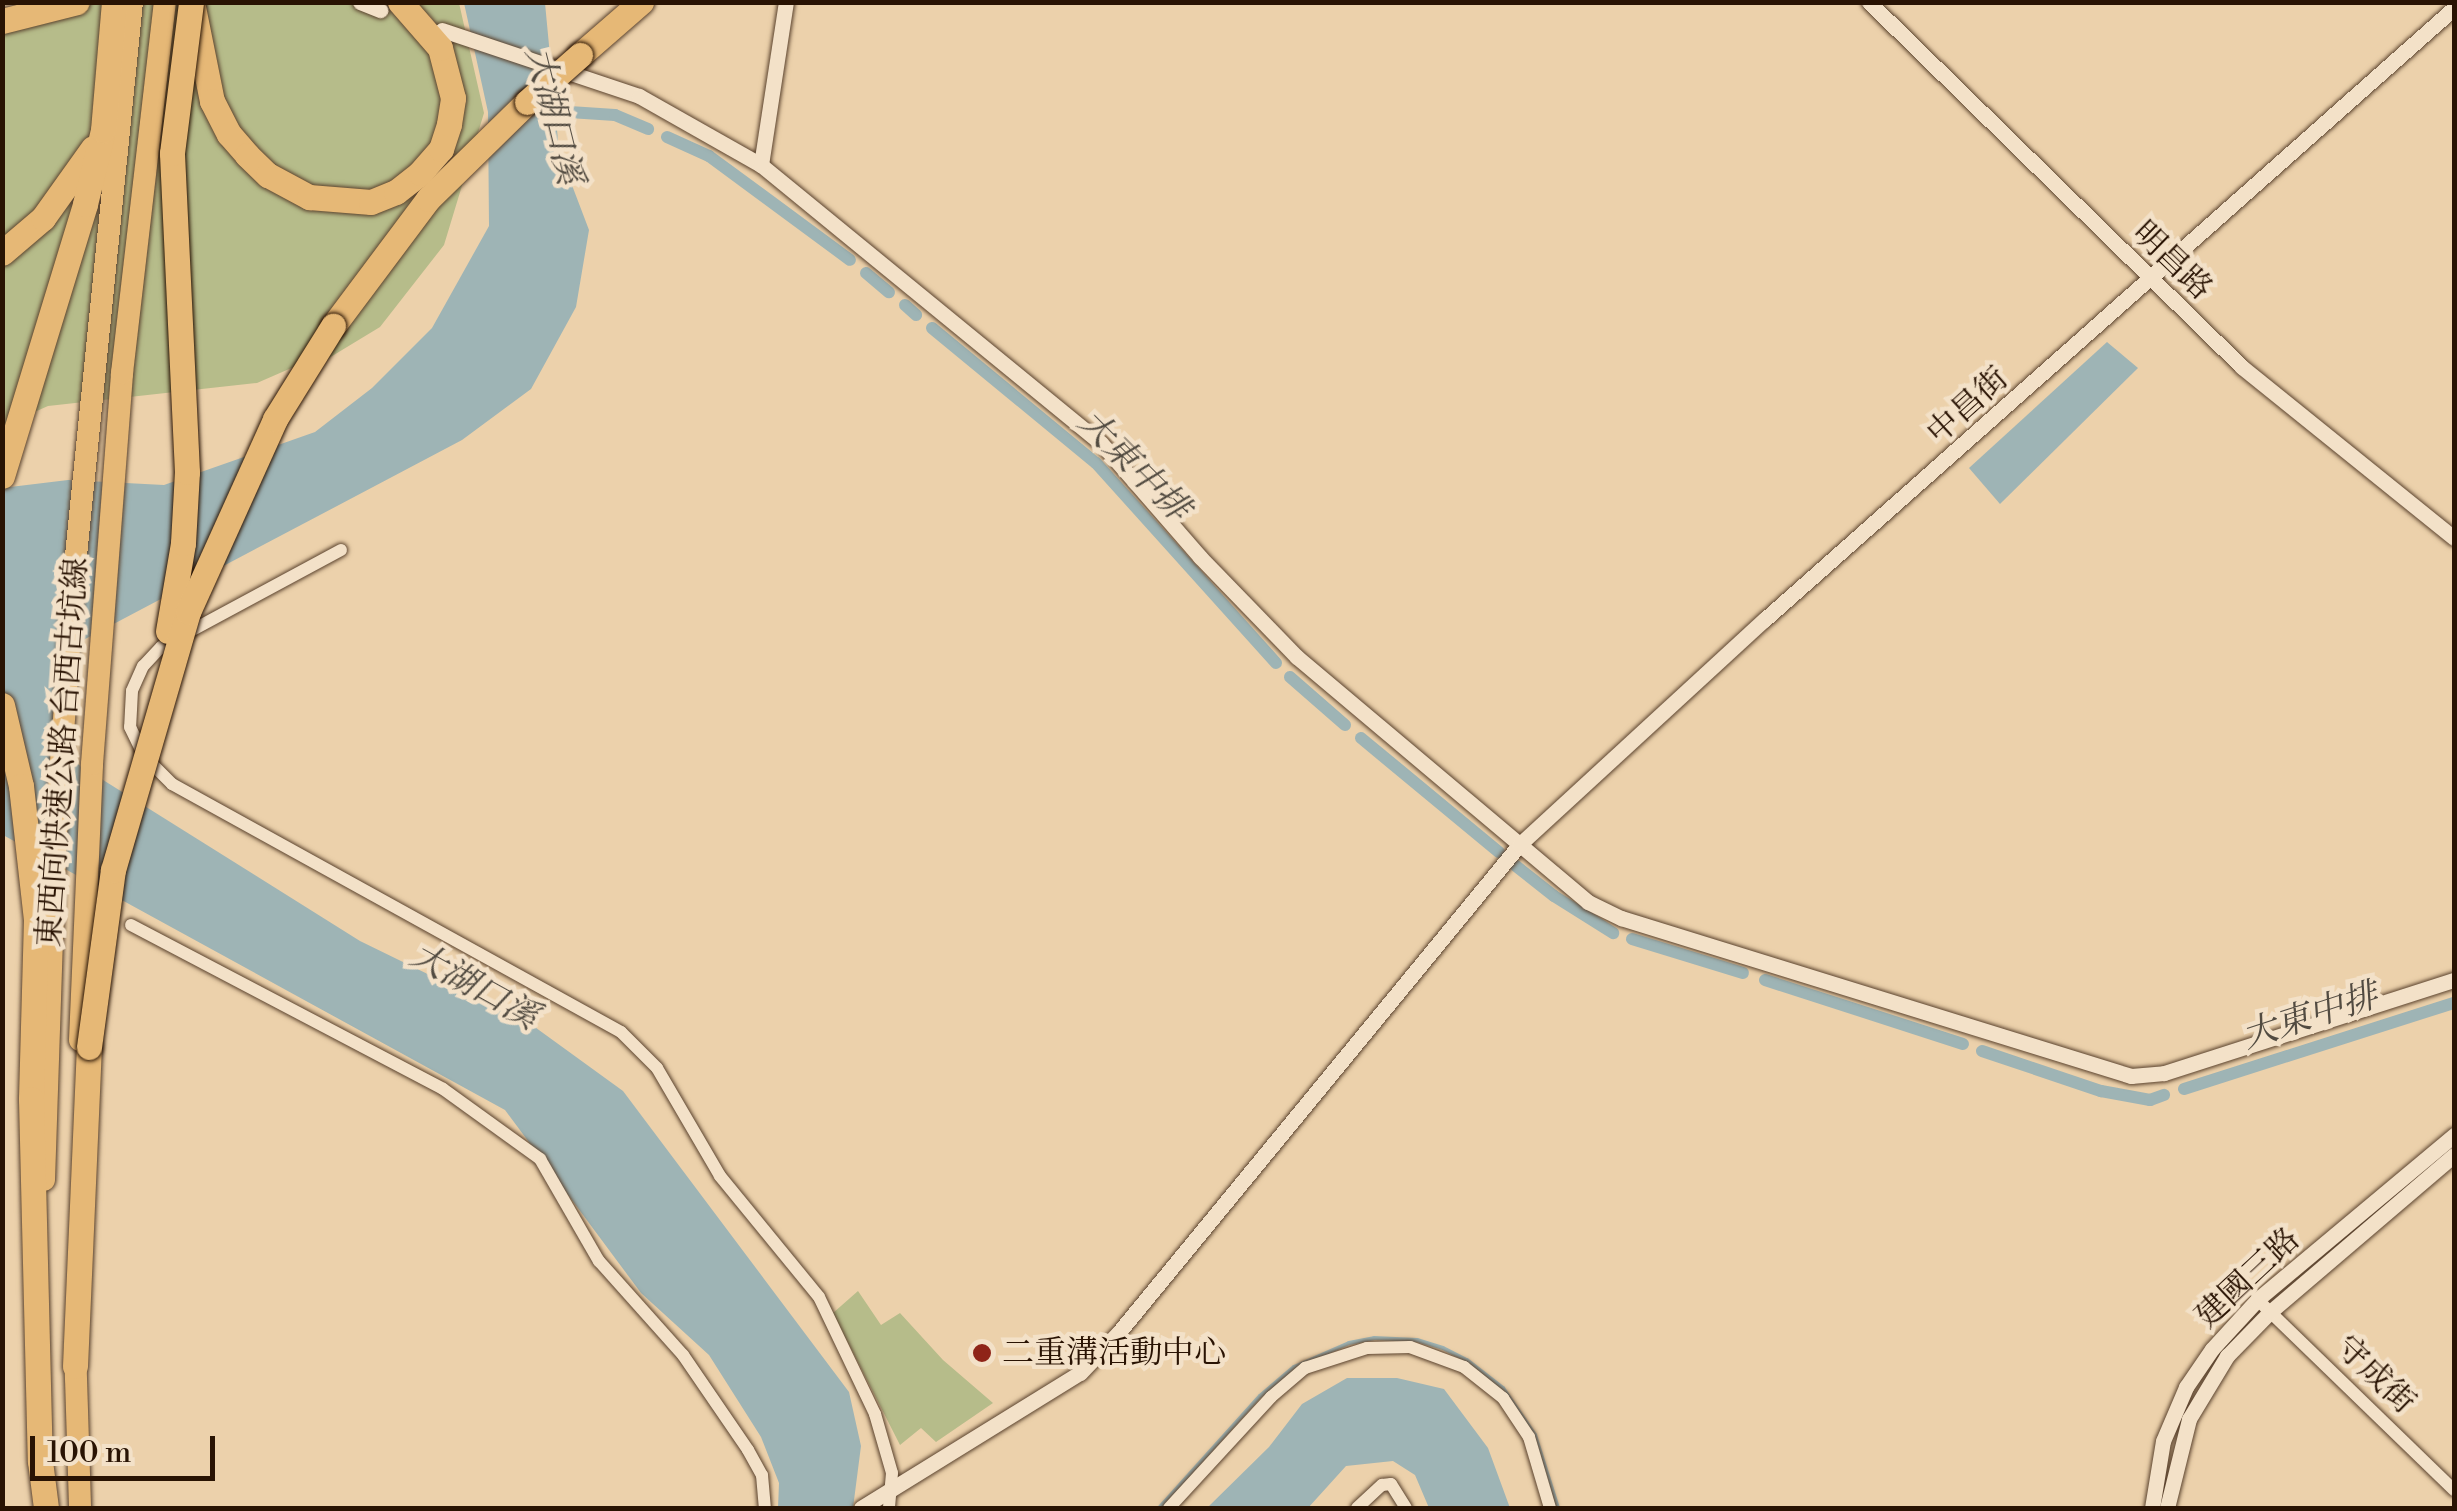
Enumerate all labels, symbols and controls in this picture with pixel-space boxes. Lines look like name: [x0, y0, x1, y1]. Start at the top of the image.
water label: 大湖口溪: [516, 43, 590, 189]
street label: 明昌路: [2124, 214, 2220, 308]
street label: 中昌街: [1919, 360, 2017, 452]
water label: 大東中排: [1069, 402, 1197, 530]
street label: 東西向快速公路 台西古坑線: [30, 556, 96, 948]
water label: 大湖口溪: [403, 935, 545, 1039]
water label: 大東中排: [2237, 975, 2383, 1059]
street label: 建國三路: [2188, 1220, 2308, 1336]
street label: 守成街: [2327, 1328, 2423, 1422]
place label: 二重溝活動中心: [1002, 1334, 1226, 1372]
marker: 二重溝活動中心: [971, 1342, 993, 1364]
scale bar: [35, 1416, 220, 1478]
text: 100 m: [47, 1434, 131, 1472]

